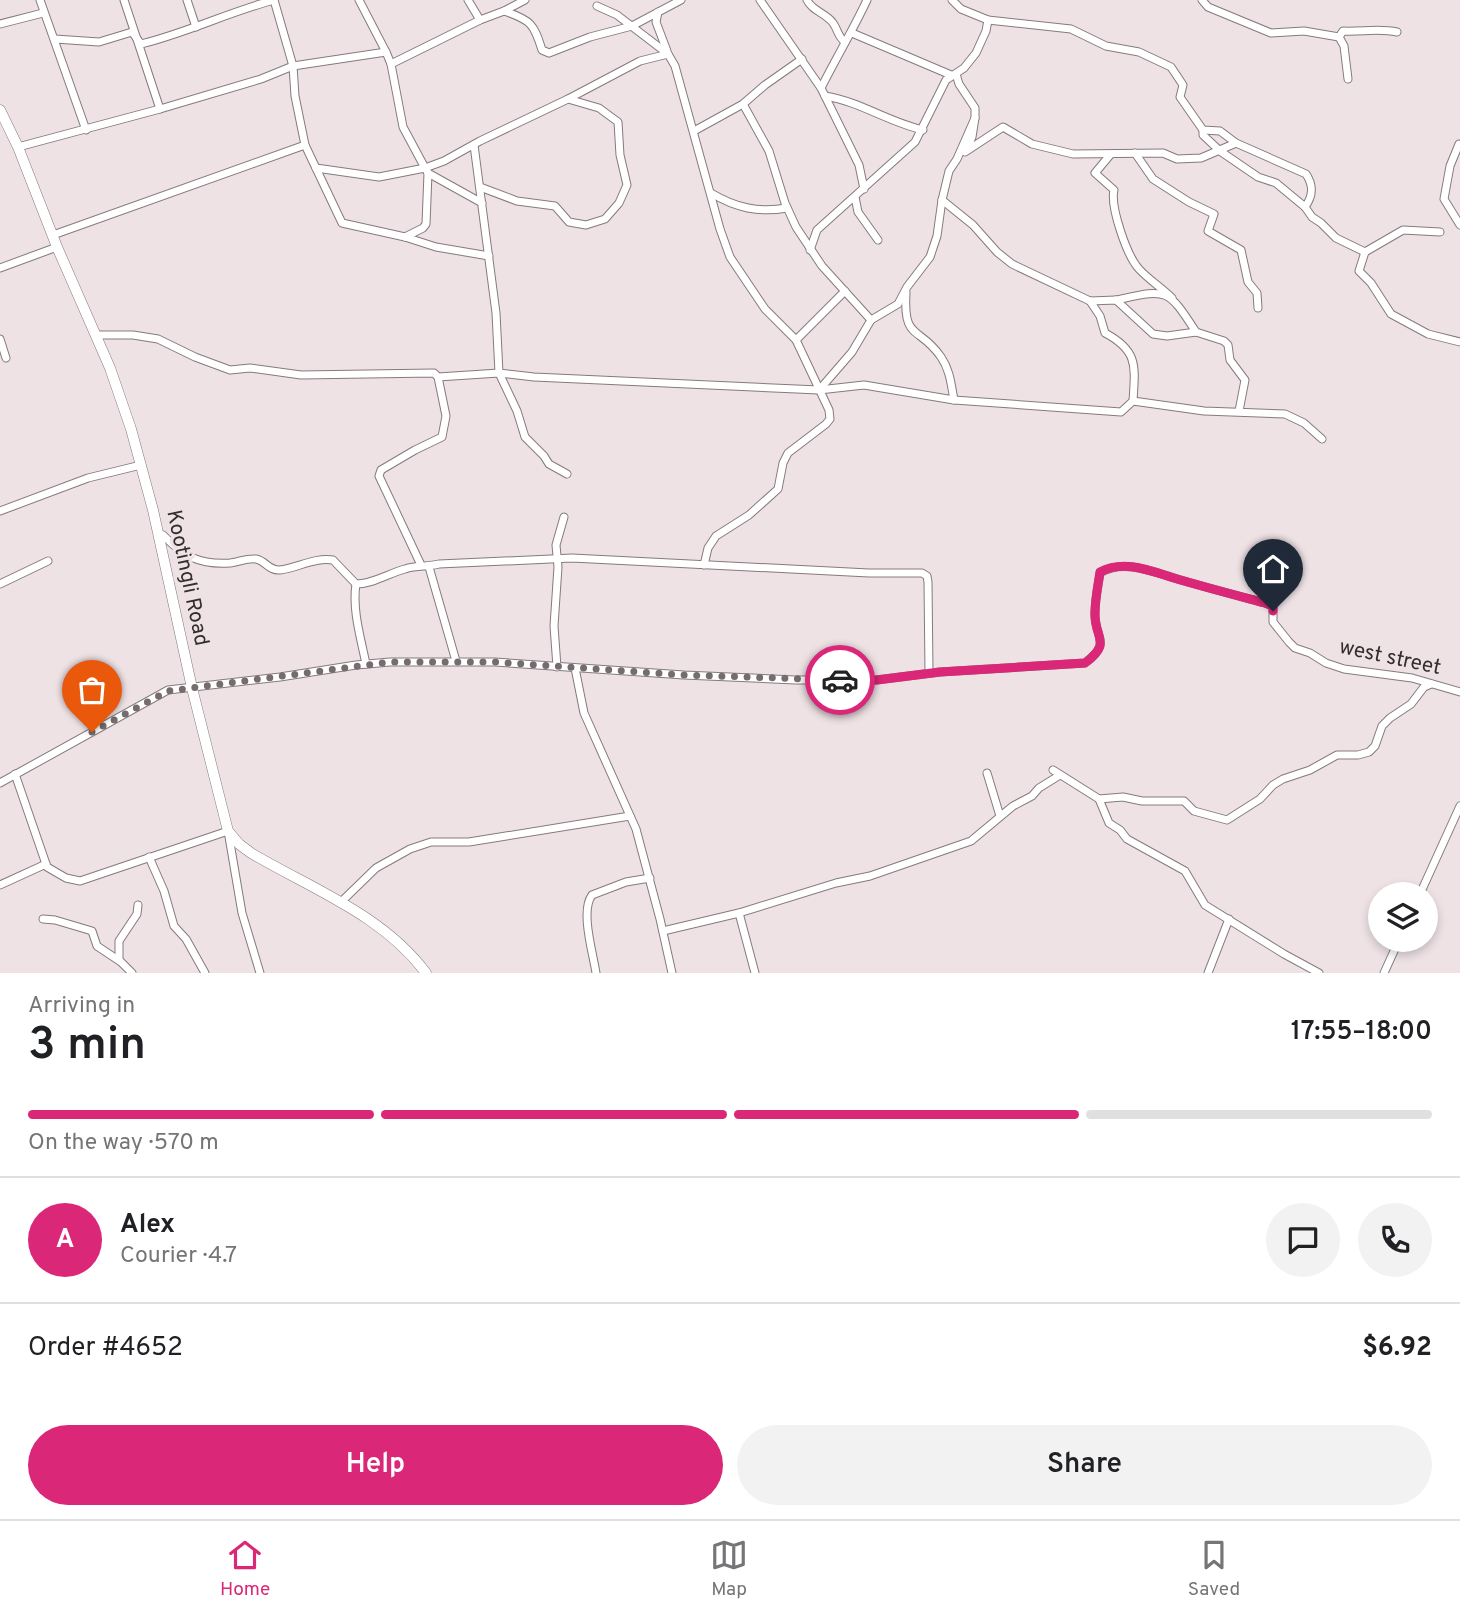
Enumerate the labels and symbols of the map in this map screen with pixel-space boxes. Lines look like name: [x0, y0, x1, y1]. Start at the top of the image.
street label: Kootingli Road: [159, 508, 215, 648]
pin: [1243, 539, 1303, 611]
street label: west street: [1337, 634, 1443, 682]
courier: [805, 645, 875, 715]
pin: [62, 660, 122, 732]

